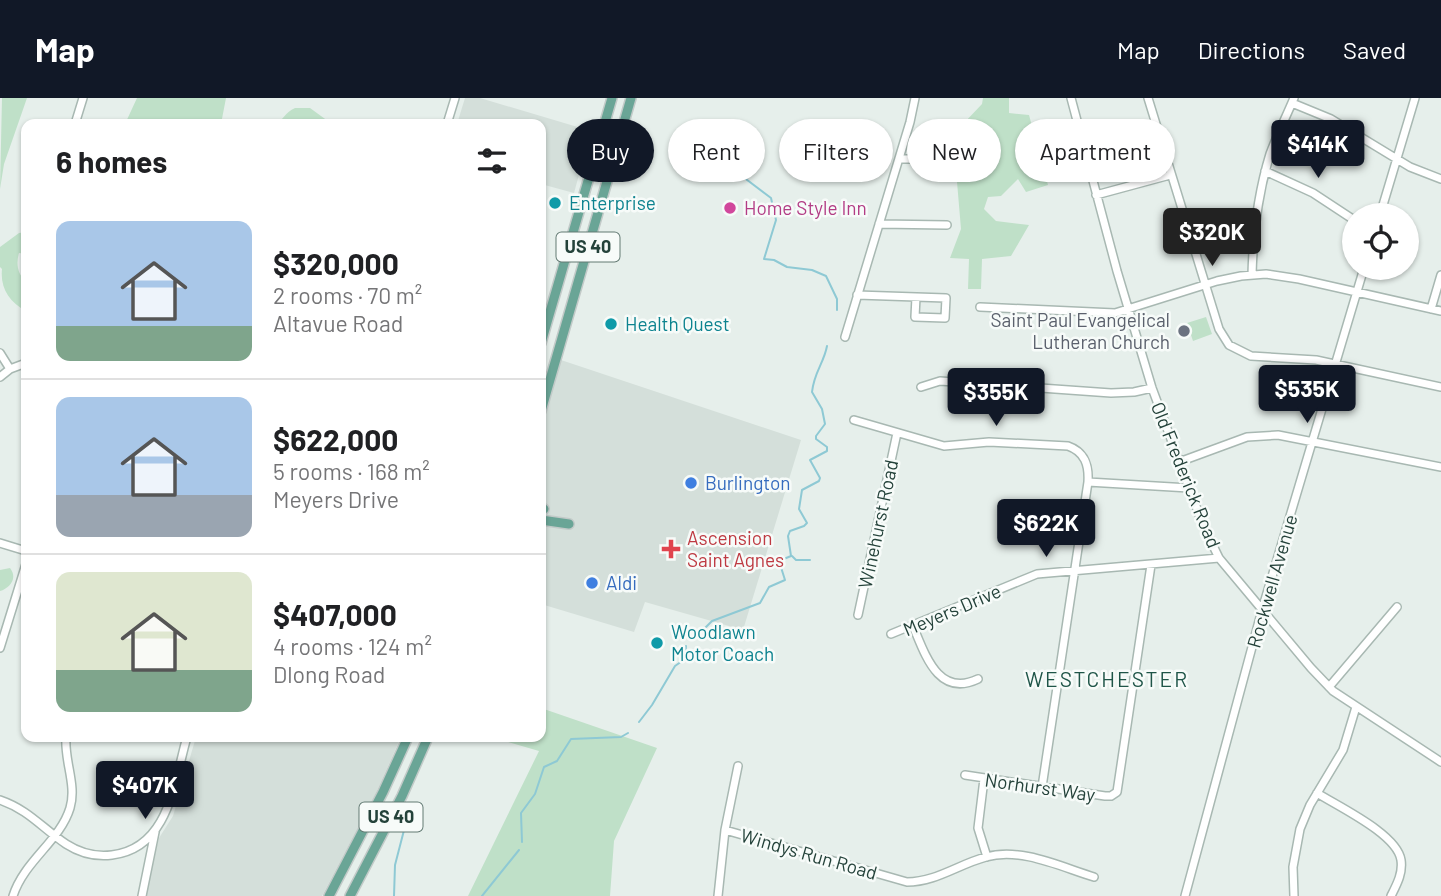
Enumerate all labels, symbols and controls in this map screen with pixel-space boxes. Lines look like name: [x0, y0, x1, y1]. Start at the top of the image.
text: Map: [35, 29, 95, 69]
text: Map: [1117, 35, 1160, 64]
text: Directions: [1198, 35, 1305, 64]
text: Saved: [1343, 35, 1406, 64]
chip: Buy: [567, 119, 654, 182]
chip: Rent: [668, 119, 765, 182]
chip: Filters: [779, 119, 893, 182]
chip: New: [907, 119, 1001, 182]
chip: Apartment: [1015, 119, 1175, 182]
pin: $414K: [1269, 120, 1367, 180]
text: $414K: [1287, 129, 1349, 157]
icon: filters: [473, 142, 511, 180]
text: 6 homes: [56, 143, 167, 179]
place label: Enterprise: [569, 191, 656, 214]
marker: Enterprise: [547, 195, 563, 211]
place label: Home Style Inn: [744, 196, 867, 219]
marker: Home Style Inn: [722, 200, 738, 216]
map controls: [1342, 203, 1419, 280]
button: locate: [1342, 203, 1419, 280]
pin: $320K: [1163, 208, 1261, 268]
text: $320K: [1179, 217, 1245, 245]
road number: US 40: [556, 232, 620, 262]
text: $320,000: [273, 245, 399, 281]
icon: home: [112, 249, 196, 333]
text: 2 rooms · 70 m²: [273, 281, 422, 309]
place label: Saint Paul Evangelical Lutheran Church: [990, 308, 1170, 353]
text: Altavue Road: [273, 309, 403, 337]
place label: Health Quest: [625, 312, 730, 335]
marker: Health Quest: [603, 316, 619, 332]
marker: Saint Paul Evangelical Lutheran Church: [1176, 323, 1192, 339]
pin: $535K: [1258, 366, 1356, 425]
pin: $355K: [947, 368, 1045, 428]
text: $535K: [1275, 374, 1339, 402]
text: $355K: [964, 377, 1028, 405]
street label: Old Frederick Road: [1147, 398, 1226, 551]
text: $622,000: [273, 421, 398, 457]
icon: home: [112, 425, 196, 509]
text: 5 rooms · 168 m²: [273, 457, 430, 485]
street label: Winehurst Road: [853, 457, 902, 590]
place label: Burlington: [705, 471, 791, 494]
marker: Burlington: [683, 475, 699, 491]
text: Meyers Drive: [273, 485, 399, 513]
pin: $622K: [997, 500, 1095, 559]
text: $622K: [1013, 508, 1079, 536]
street label: Rockwell Avenue: [1241, 511, 1302, 650]
place label: Ascension Saint Agnes: [687, 526, 784, 571]
marker: Ascension Saint Agnes: [661, 539, 681, 559]
place label: Aldi: [606, 571, 637, 594]
marker: Aldi: [584, 575, 600, 591]
street label: Meyers Drive: [899, 579, 1004, 640]
text: $407,000: [273, 596, 397, 632]
icon: home: [112, 600, 196, 684]
place label: Woodlawn Motor Coach: [671, 620, 774, 665]
text: 4 rooms · 124 m²: [273, 632, 432, 660]
marker: Woodlawn Motor Coach: [649, 635, 665, 651]
text: Dlong Road: [273, 660, 385, 688]
district label: WESTCHESTER: [1025, 666, 1189, 691]
pin: $407K: [96, 762, 194, 821]
street label: Norhurst Way: [983, 767, 1097, 806]
text: $407K: [112, 770, 178, 798]
road number: US 40: [360, 802, 422, 832]
street label: Windys Run Road: [738, 823, 880, 884]

